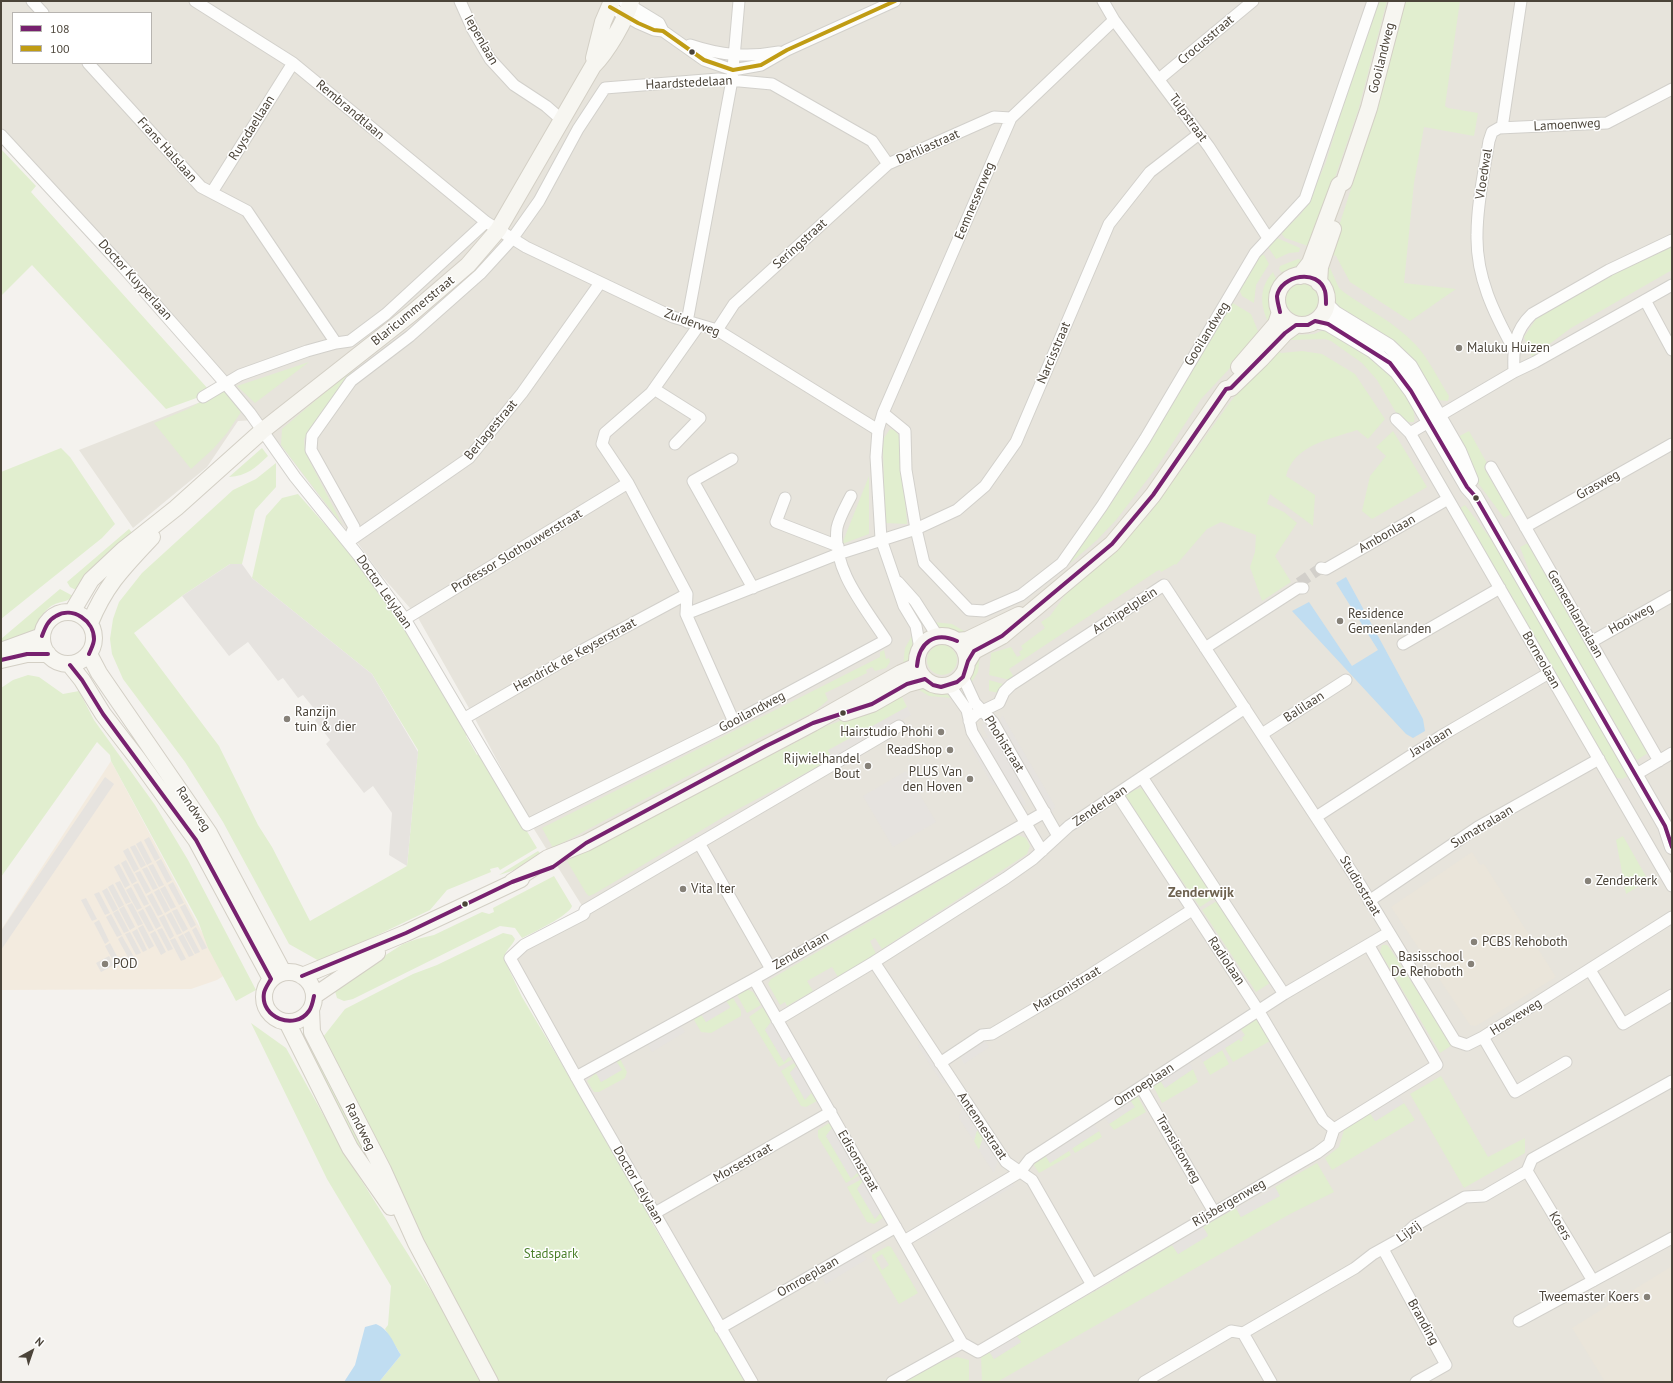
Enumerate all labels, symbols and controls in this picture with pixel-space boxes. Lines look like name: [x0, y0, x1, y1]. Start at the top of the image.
legend: [12, 12, 152, 64]
street label: Iepenlaan: [461, 12, 501, 68]
street label: Crocusstraat: [1175, 12, 1237, 68]
text: 108: [50, 21, 70, 36]
street label: Gooilandweg: [1366, 21, 1398, 95]
text: 100: [50, 41, 70, 56]
unlabelled marker: [687, 47, 697, 57]
street label: Haardstedelaan: [645, 73, 733, 93]
street label: Rembrandtlaan: [313, 77, 387, 143]
street label: Tulpstraat: [1165, 91, 1211, 145]
street label: Ruysdaellaan: [226, 93, 278, 163]
street label: Frans Halslaan: [134, 114, 200, 186]
street label: Lamoenweg: [1533, 115, 1601, 135]
street label: Dahliastraat: [894, 126, 962, 168]
street label: Vloedwal: [1472, 147, 1496, 201]
street label: Eemnesserweg: [952, 160, 998, 242]
street label: Seringstraat: [770, 216, 830, 272]
street label: Doctor Kuyperlaan: [95, 237, 175, 323]
street label: Blaricummerstraat: [368, 273, 458, 349]
street label: Gooilandweg: [1181, 299, 1233, 369]
street label: Zuiderweg: [662, 306, 722, 340]
street label: Narcisstraat: [1034, 320, 1074, 386]
place label: Maluku Huizen: [1467, 340, 1550, 356]
marker: Maluku Huizen: [1454, 343, 1464, 353]
street label: Berlagestraat: [461, 397, 521, 463]
street label: Grasweg: [1574, 467, 1622, 503]
unlabelled marker: [1471, 493, 1481, 503]
street label: Professor Slothouwerstraat: [449, 506, 585, 596]
street label: Ambonlaan: [1356, 511, 1418, 557]
street label: Doctor Lelylaan: [353, 552, 415, 632]
street label: Gemeenlandslaan: [1544, 567, 1606, 661]
street label: Archipelplein: [1090, 584, 1160, 638]
street label: Hooiweg: [1606, 600, 1656, 638]
place label: Residence Gemeenlanden: [1348, 606, 1431, 637]
street label: Hendrick de Keyserstraat: [511, 615, 639, 695]
marker: Residence Gemeenlanden: [1335, 616, 1345, 626]
street label: Borneolaan: [1518, 629, 1564, 691]
street label: Gooilandweg: [716, 688, 788, 736]
street label: Balilaan: [1281, 688, 1327, 726]
place label: Ranzijn tuin & dier: [295, 704, 356, 735]
unlabelled marker: [838, 708, 848, 718]
street label: Phohistraat: [981, 713, 1027, 775]
marker: Ranzijn tuin & dier: [282, 714, 292, 724]
street label: Javalaan: [1407, 723, 1455, 761]
place label: Hairstudio Phohi: [840, 724, 933, 740]
marker: Hairstudio Phohi: [936, 727, 946, 737]
place label: ReadShop: [887, 742, 942, 758]
marker: ReadShop: [945, 745, 955, 755]
place label: Rijwielhandel Bout: [784, 751, 860, 782]
marker: Rijwielhandel Bout: [863, 761, 873, 771]
place label: PLUS Van den Hoven: [902, 764, 962, 795]
marker: PLUS Van den Hoven: [965, 774, 975, 784]
street label: Zenderlaan: [1070, 782, 1130, 830]
street label: Randweg: [172, 783, 214, 835]
street label: Sumatralaan: [1448, 802, 1516, 852]
street label: Studiostraat: [1336, 853, 1384, 919]
place label: Zenderkerk: [1596, 873, 1657, 889]
marker: Zenderkerk: [1583, 876, 1593, 886]
place label: Vita Iter: [691, 881, 735, 897]
marker: Vita Iter: [678, 884, 688, 894]
district label: Zenderwijk: [1168, 885, 1234, 901]
unlabelled marker: [460, 899, 470, 909]
street label: Zenderlaan: [770, 929, 832, 973]
street label: Radiolaan: [1204, 934, 1248, 988]
place label: PCBS Rehoboth: [1482, 934, 1568, 950]
marker: PCBS Rehoboth: [1469, 937, 1479, 947]
place label: Basisschool De Rehoboth: [1391, 949, 1463, 980]
place label: POD: [113, 956, 137, 972]
marker: POD: [100, 959, 110, 969]
marker: Basisschool De Rehoboth: [1466, 959, 1476, 969]
street label: Marconistraat: [1030, 963, 1104, 1015]
street label: Hoeveweg: [1488, 995, 1544, 1039]
street label: Omroeplaan: [1111, 1060, 1177, 1110]
street label: Antennestraat: [954, 1089, 1010, 1163]
street label: Randweg: [341, 1101, 379, 1153]
street label: Transistorweg: [1152, 1112, 1204, 1186]
street label: Edisonstraat: [834, 1127, 882, 1195]
street label: Morsestraat: [711, 1140, 775, 1186]
street label: Doctor Lelylaan: [610, 1144, 666, 1226]
street label: Rijsbergenweg: [1190, 1176, 1268, 1230]
street label: Koers: [1545, 1209, 1575, 1243]
street label: Lijzij: [1394, 1218, 1424, 1246]
park label: Stadspark: [524, 1246, 578, 1262]
street label: Omroeplaan: [775, 1253, 841, 1301]
place label: Tweemaster Koers: [1539, 1289, 1639, 1305]
marker: Tweemaster Koers: [1642, 1292, 1652, 1302]
street label: Branding: [1404, 1296, 1442, 1348]
north arrow: [12, 1331, 52, 1371]
text: N: [32, 1334, 47, 1349]

